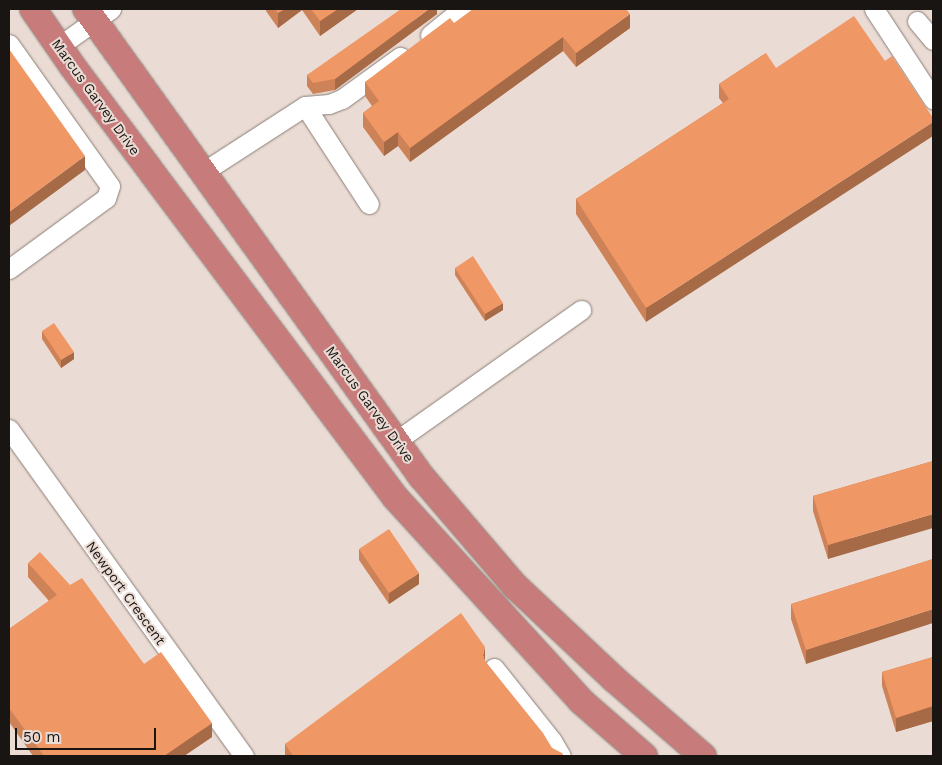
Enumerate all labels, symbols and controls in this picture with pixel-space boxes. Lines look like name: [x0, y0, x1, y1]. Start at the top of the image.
street label: Marcus Garvey Drive: [48, 36, 144, 158]
street label: Marcus Garvey Drive: [322, 343, 418, 465]
street label: Newport Crescent: [83, 538, 169, 648]
scale bar: [18, 718, 159, 750]
text: 50 m: [23, 728, 60, 746]

